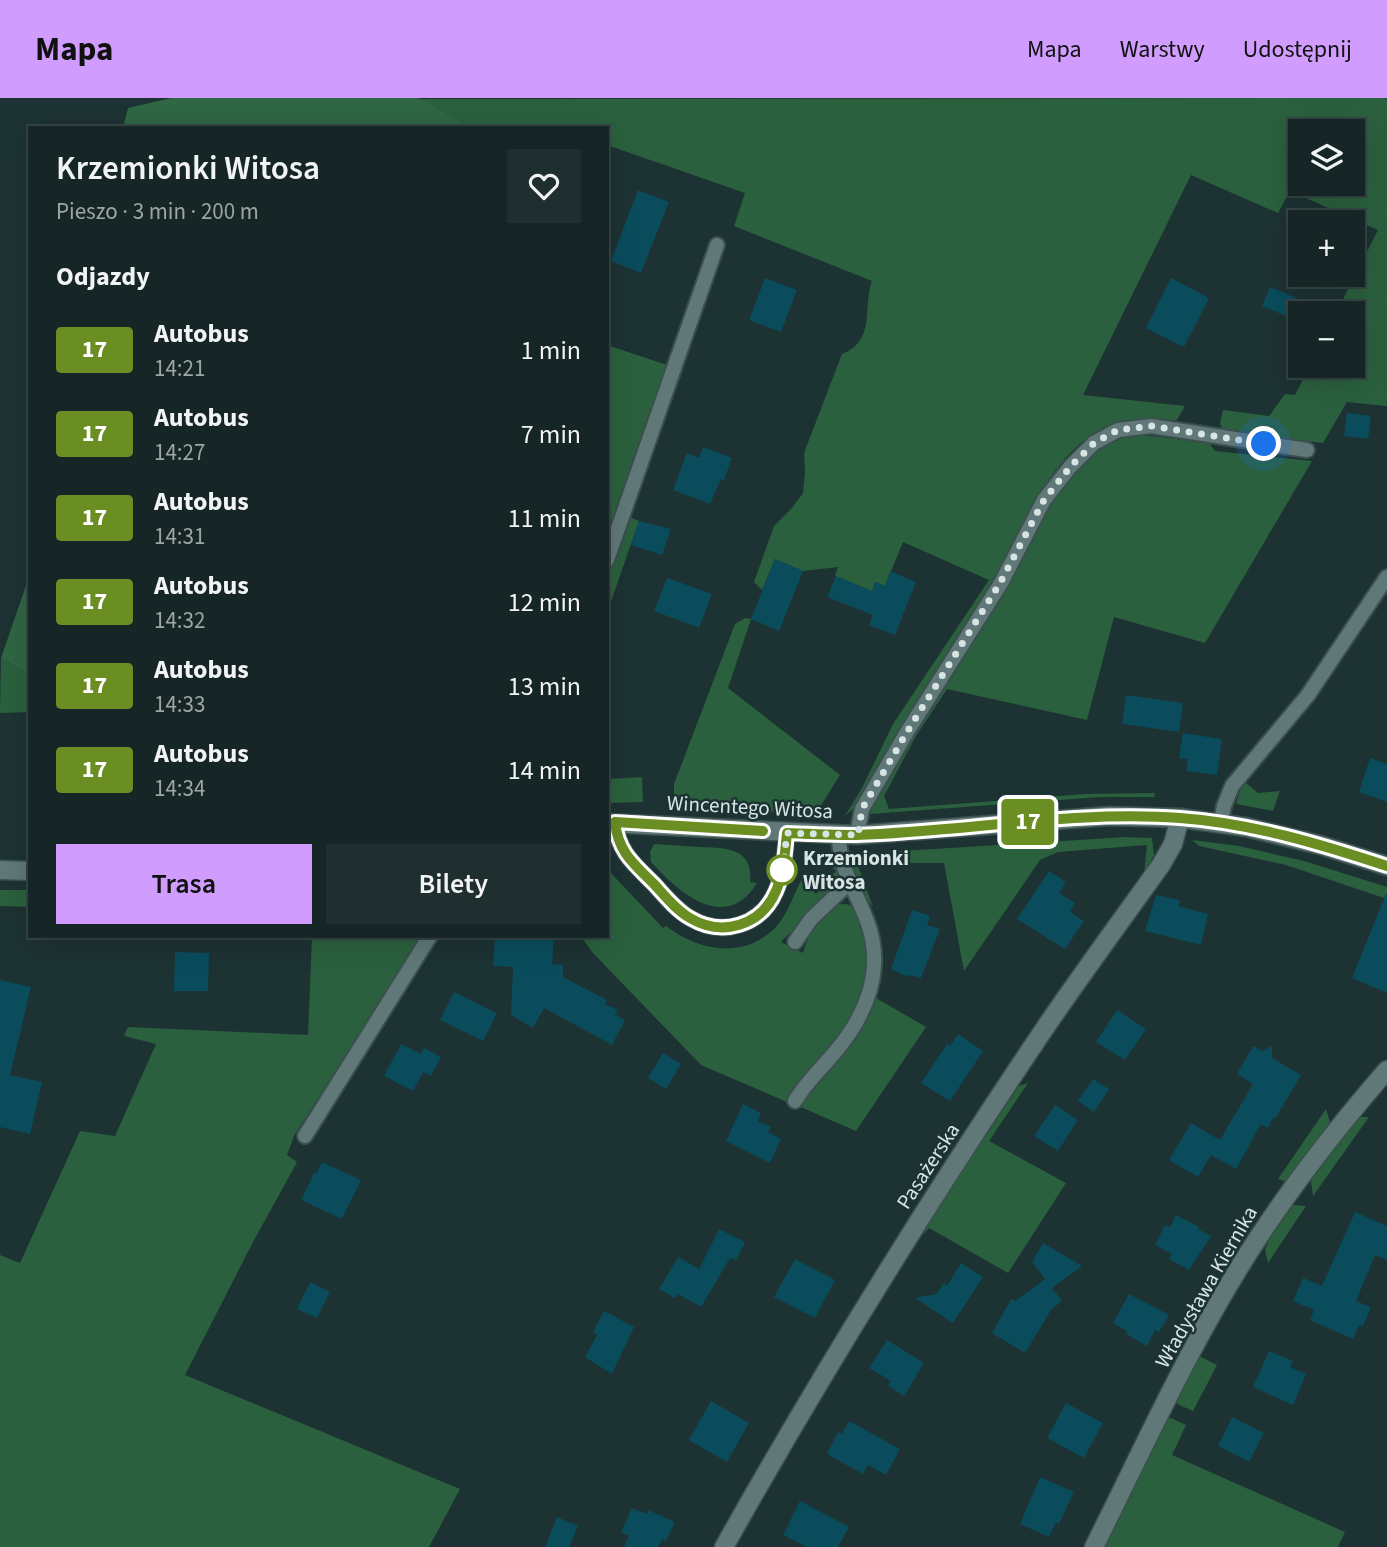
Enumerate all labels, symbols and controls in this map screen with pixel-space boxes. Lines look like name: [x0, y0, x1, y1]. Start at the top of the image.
text: Mapa: [35, 26, 113, 73]
text: Mapa: [1027, 32, 1082, 67]
text: Warstwy: [1120, 32, 1205, 67]
text: Udostępnij: [1243, 32, 1352, 67]
map controls: [1288, 119, 1365, 378]
button: layers: [1288, 119, 1365, 196]
text: Krzemionki Witosa: [56, 145, 320, 192]
button: heart: [507, 149, 581, 223]
text: Pieszo · 3 min · 200 m: [56, 195, 259, 228]
button: +: [1288, 210, 1365, 287]
text: Odjazdy: [56, 258, 150, 295]
button: −: [1288, 301, 1365, 378]
text: Autobus: [154, 315, 249, 352]
text: 17: [82, 332, 107, 367]
text: 1 min: [521, 332, 581, 369]
text: 14:21: [154, 352, 205, 385]
text: Autobus: [154, 399, 249, 436]
text: 17: [82, 416, 107, 451]
text: 7 min: [521, 416, 581, 453]
your location: [1246, 426, 1281, 461]
text: 14:27: [154, 436, 205, 469]
text: Autobus: [154, 483, 249, 520]
text: 17: [82, 500, 107, 535]
text: 11 min: [508, 500, 581, 537]
text: 14:31: [154, 520, 205, 553]
text: Autobus: [154, 567, 249, 604]
text: 17: [82, 584, 107, 619]
text: 12 min: [508, 584, 581, 621]
text: 14:32: [154, 604, 205, 637]
text: Autobus: [154, 651, 249, 688]
text: 17: [82, 668, 107, 703]
text: 13 min: [508, 668, 581, 705]
text: 14:33: [154, 688, 205, 721]
text: Autobus: [154, 735, 249, 772]
text: 17: [82, 752, 107, 787]
text: 14 min: [508, 752, 581, 789]
text: 14:34: [154, 772, 205, 805]
street label: Wincentego Witosa: [666, 788, 834, 826]
line badge: 17: [996, 799, 1060, 845]
text: 17: [1015, 804, 1041, 839]
place label: Krzemionki Witosa: [803, 843, 909, 897]
button: Trasa: [56, 844, 312, 924]
button: Bilety: [326, 844, 581, 924]
marker: Krzemionki Witosa: [767, 855, 797, 885]
street label: Pasażerska: [889, 1117, 967, 1215]
street label: Władysława Kiernika: [1147, 1200, 1265, 1374]

